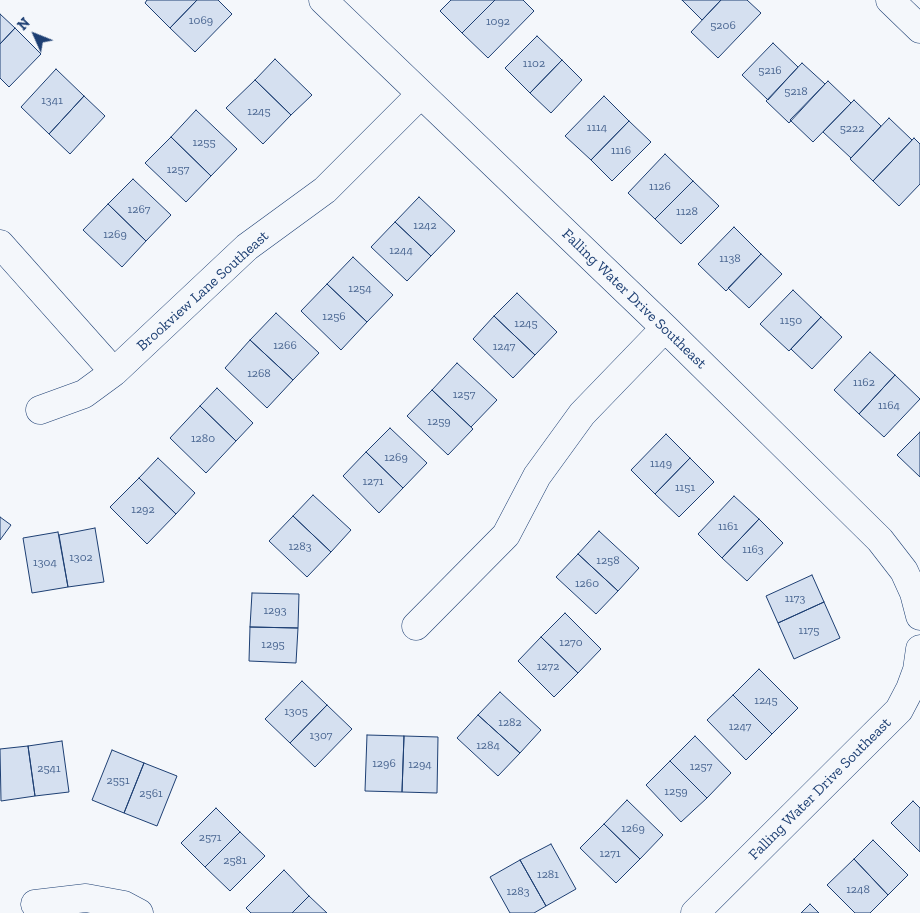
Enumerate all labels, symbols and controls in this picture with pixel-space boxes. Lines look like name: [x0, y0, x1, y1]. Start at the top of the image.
north arrow: [10, 10, 60, 60]
house number: 1069: [189, 14, 213, 28]
text: N: [14, 15, 34, 34]
house number: 1092: [486, 15, 510, 29]
house number: 5206: [710, 19, 736, 33]
house number: 1102: [523, 57, 545, 71]
house number: 5216: [758, 64, 782, 78]
house number: 5218: [784, 85, 808, 99]
house number: 1341: [41, 94, 63, 108]
house number: 1245: [247, 105, 271, 119]
house number: 1114: [587, 121, 607, 135]
house number: 5222: [840, 122, 864, 136]
house number: 1255: [192, 136, 216, 150]
house number: 1116: [611, 144, 631, 158]
house number: 1257: [167, 163, 189, 177]
house number: 1126: [649, 180, 671, 194]
house number: 1267: [128, 203, 150, 217]
house number: 1128: [676, 205, 698, 219]
house number: 1242: [413, 219, 437, 233]
street label: Falling Water Drive Southeast: [558, 225, 710, 373]
street label: Brookview Lane Southeast: [133, 227, 273, 355]
house number: 1269: [103, 228, 127, 242]
house number: 1244: [389, 244, 413, 258]
house number: 1138: [719, 252, 741, 266]
house number: 1254: [348, 282, 372, 296]
house number: 1256: [322, 310, 346, 324]
house number: 1150: [780, 314, 802, 328]
house number: 1245: [514, 317, 538, 331]
house number: 1266: [273, 339, 297, 353]
house number: 1247: [493, 340, 515, 354]
house number: 1268: [247, 367, 271, 381]
house number: 1162: [853, 376, 875, 390]
house number: 1257: [453, 388, 475, 402]
house number: 1164: [878, 399, 900, 413]
house number: 1259: [427, 415, 451, 429]
house number: 1280: [191, 432, 215, 446]
house number: 1269: [384, 451, 408, 465]
house number: 1149: [650, 457, 672, 471]
house number: 1271: [362, 475, 384, 489]
house number: 1151: [675, 481, 695, 495]
house number: 1292: [131, 503, 155, 517]
house number: 1161: [718, 520, 738, 534]
house number: 1283: [288, 540, 312, 554]
house number: 1163: [742, 543, 764, 557]
house number: 1302: [69, 551, 93, 565]
house number: 1258: [596, 554, 620, 568]
house number: 1304: [33, 556, 57, 570]
house number: 1260: [575, 577, 599, 591]
house number: 1173: [785, 592, 805, 606]
house number: 1293: [263, 604, 287, 618]
house number: 1175: [799, 624, 819, 638]
house number: 1270: [559, 636, 583, 650]
house number: 1295: [261, 638, 285, 652]
house number: 1272: [537, 660, 559, 674]
house number: 1245: [754, 694, 778, 708]
house number: 1305: [284, 705, 308, 719]
street label: Falling Water Drive Southeast: [745, 714, 895, 864]
house number: 1282: [498, 716, 522, 730]
house number: 1247: [729, 720, 751, 734]
house number: 1307: [309, 729, 333, 743]
house number: 1284: [476, 739, 500, 753]
house number: 1296: [372, 757, 396, 771]
house number: 1294: [408, 758, 432, 772]
house number: 1257: [690, 760, 712, 774]
house number: 2541: [37, 762, 61, 776]
house number: 2551: [106, 774, 130, 788]
house number: 1259: [664, 785, 688, 799]
house number: 2561: [139, 787, 163, 801]
house number: 1269: [621, 822, 645, 836]
house number: 2571: [199, 831, 221, 845]
house number: 1271: [599, 847, 621, 861]
house number: 2581: [223, 854, 247, 868]
house number: 1281: [537, 868, 559, 882]
house number: 1248: [846, 883, 870, 897]
house number: 1283: [506, 885, 530, 899]

